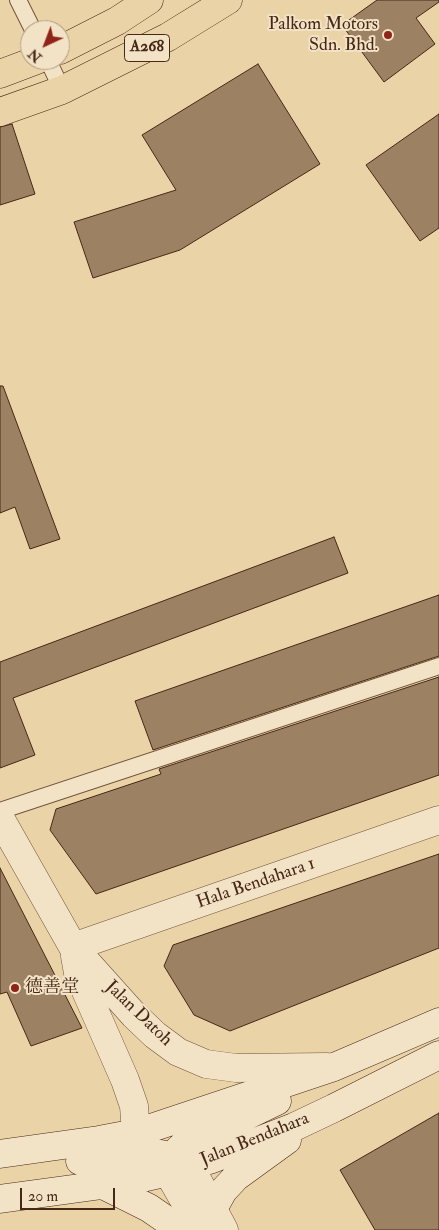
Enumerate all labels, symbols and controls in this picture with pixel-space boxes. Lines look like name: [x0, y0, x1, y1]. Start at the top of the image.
place label: Palkom Motors Sdn. Bhd.: [268, 14, 378, 56]
north arrow: [20, 20, 70, 70]
marker: Palkom Motors Sdn. Bhd.: [382, 29, 394, 41]
road number: A268: [124, 34, 170, 62]
text: N: [25, 45, 46, 66]
street label: Hala Bendahara 1: [194, 854, 318, 914]
place label: 德善堂: [25, 977, 79, 999]
street label: Jalan Datoh: [100, 977, 176, 1051]
marker: 德善堂: [9, 982, 21, 994]
street label: Jalan Bendahara: [198, 1108, 312, 1172]
scale bar: [22, 1178, 118, 1210]
text: 20 m: [28, 1187, 58, 1206]

